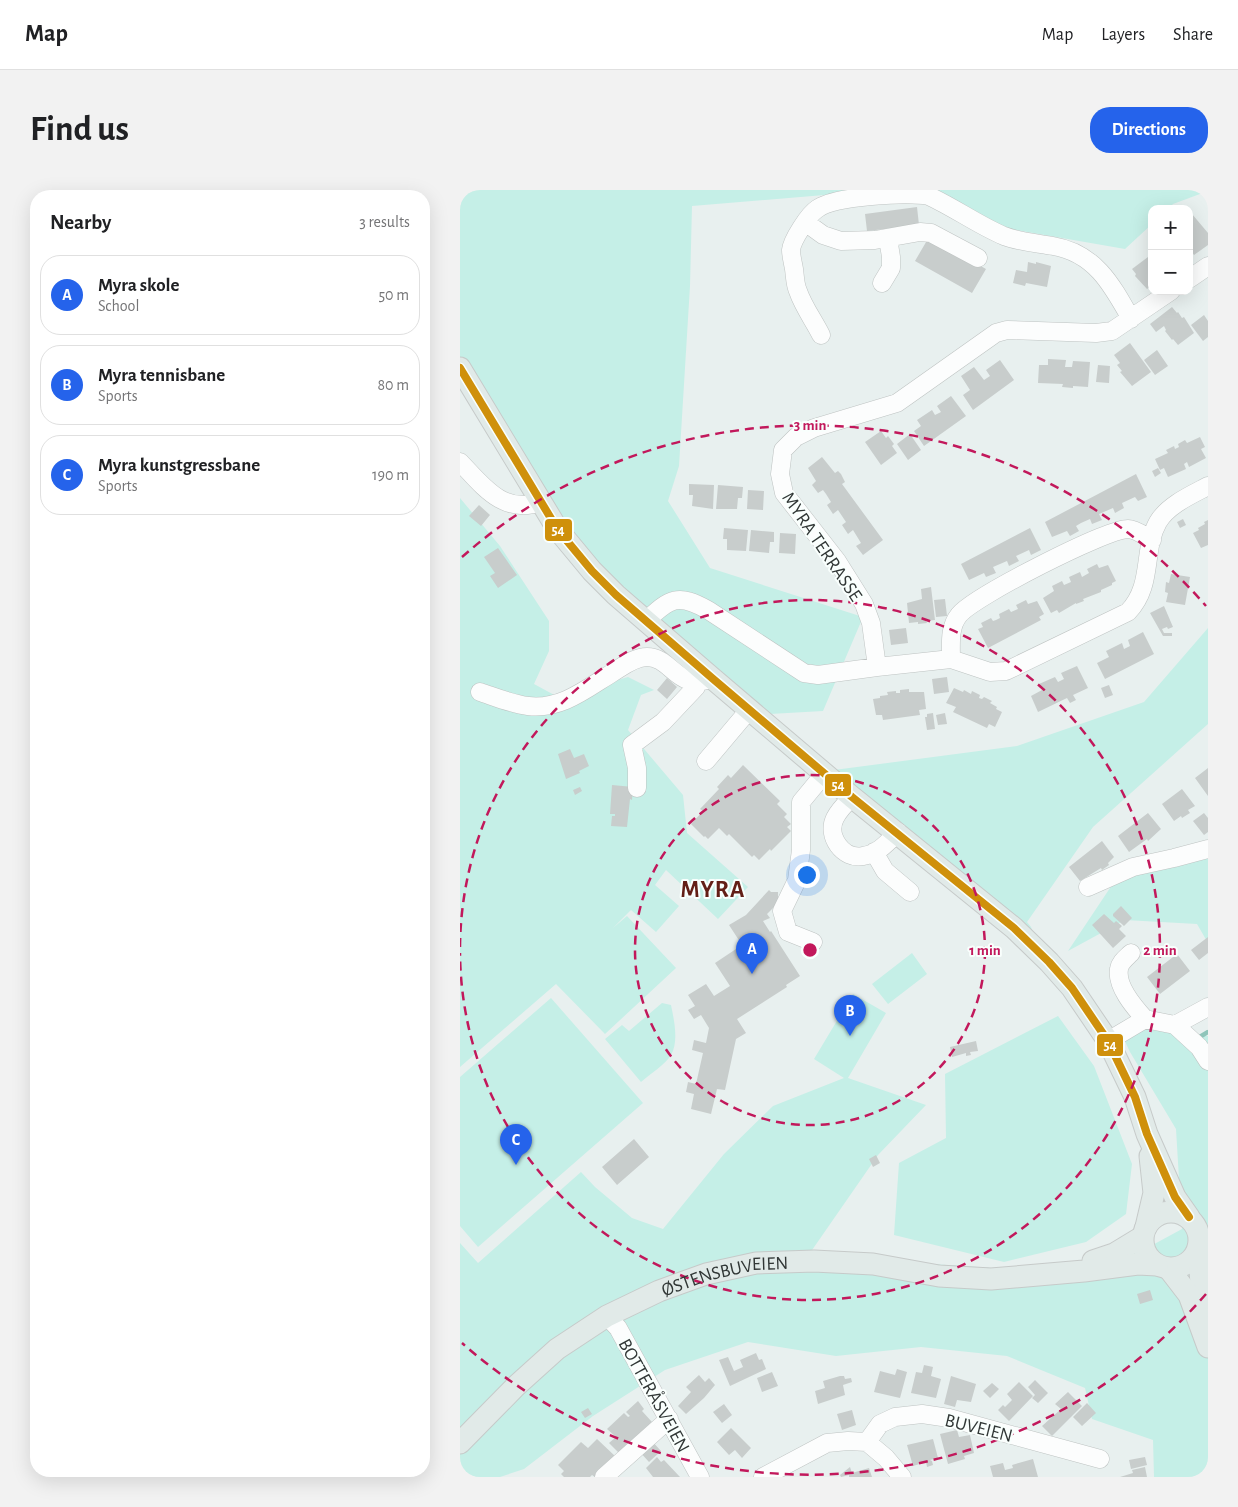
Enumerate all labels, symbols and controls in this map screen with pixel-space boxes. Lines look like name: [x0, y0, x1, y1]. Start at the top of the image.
text: Map: [25, 22, 68, 46]
text: Map: [1042, 26, 1073, 44]
text: Layers: [1101, 26, 1145, 44]
text: Share: [1173, 26, 1213, 44]
button: Directions: [1090, 107, 1208, 153]
text: Find us: [30, 112, 129, 147]
map controls: [1148, 205, 1193, 295]
button: +: [1148, 205, 1193, 250]
text: Nearby: [50, 212, 111, 233]
text: 3 results: [359, 214, 410, 230]
button: −: [1148, 250, 1193, 295]
text: Myra skole: [98, 276, 180, 295]
text: A: [62, 287, 72, 303]
text: 50 m: [378, 287, 409, 303]
text: School: [98, 298, 139, 314]
text: Myra tennisbane: [98, 366, 225, 385]
text: B: [62, 377, 72, 393]
text: 80 m: [378, 377, 409, 393]
text: Sports: [98, 388, 138, 404]
text: 3 min: [794, 418, 826, 433]
text: Myra kunstgressbane: [98, 456, 260, 475]
text: C: [63, 467, 71, 483]
text: 190 m: [372, 467, 409, 483]
text: Sports: [98, 478, 138, 494]
street label: MYRA TERRASSE: [778, 489, 865, 605]
line badge: 54: [544, 518, 573, 542]
text: 54: [551, 524, 565, 538]
line badge: 54: [824, 773, 852, 797]
text: 54: [831, 779, 845, 793]
your location: [794, 862, 820, 888]
district label: MYRA: [681, 878, 745, 902]
pin: A: [736, 933, 768, 974]
centre of rings: [801, 941, 819, 959]
text: 1 min: [969, 943, 1001, 958]
text: 2 min: [1143, 943, 1177, 958]
pin: B: [834, 995, 866, 1036]
line badge: 54: [1096, 1033, 1124, 1057]
text: 54: [1103, 1039, 1117, 1053]
pin: C: [500, 1124, 532, 1165]
street label: ØSTENSBUVEIEN: [659, 1254, 789, 1300]
street label: BOTTERÅSVEIEN: [615, 1335, 695, 1456]
street label: BUVEIEN: [943, 1411, 1015, 1446]

